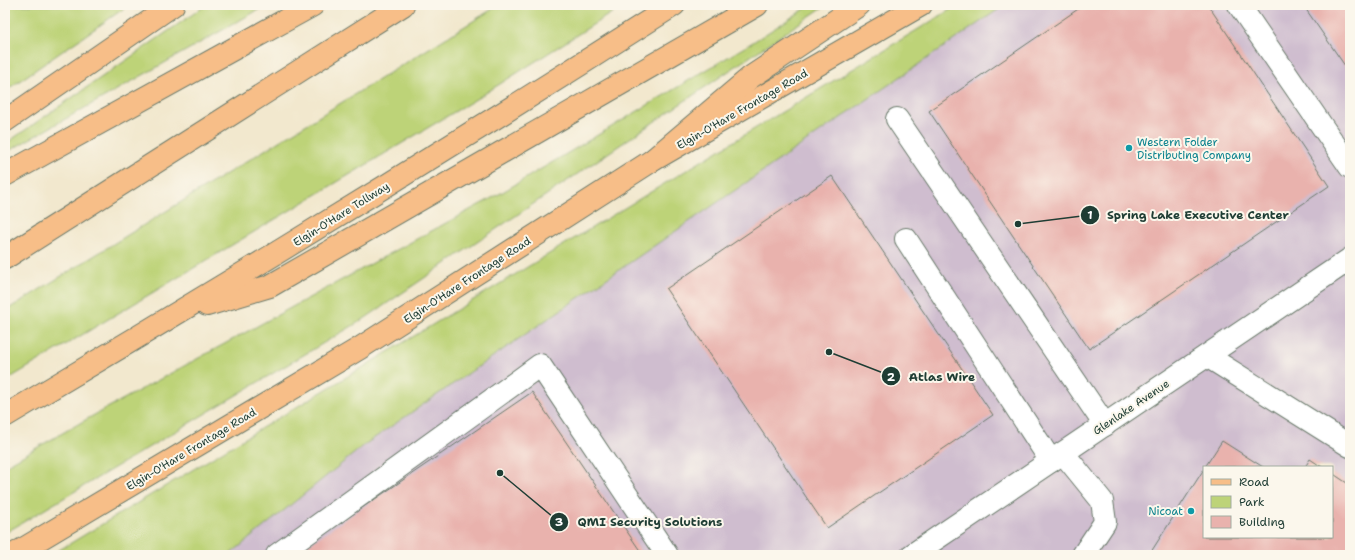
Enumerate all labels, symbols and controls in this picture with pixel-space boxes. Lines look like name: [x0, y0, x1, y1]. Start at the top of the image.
street label: Elgin-O'Hare Frontage Road: [674, 66, 811, 153]
place label: Western Folder Distributing Company: [1137, 135, 1251, 163]
marker: Western Folder Distributing Company: [1124, 143, 1134, 153]
street label: Elgin-O'Hare Tollway: [290, 179, 392, 250]
callout: Spring Lake Executive Center: [1080, 203, 1297, 227]
text: 1: [1087, 207, 1093, 223]
text: Spring Lake Executive Center: [1107, 207, 1289, 223]
street label: Elgin-O'Hare Frontage Road: [401, 234, 534, 327]
callout: Atlas Wire: [881, 364, 983, 388]
text: 2: [887, 369, 896, 385]
text: Atlas Wire: [909, 369, 975, 385]
street label: Glenlake Avenue: [1090, 376, 1172, 439]
street label: Elgin-O'Hare Frontage Road: [124, 405, 259, 494]
legend: [1203, 466, 1333, 538]
text: Road: [1239, 474, 1270, 490]
text: Park: [1239, 494, 1265, 510]
place label: Nicoat: [1148, 504, 1183, 519]
marker: Nicoat: [1186, 506, 1196, 516]
callout: QMI Security Solutions: [549, 510, 730, 534]
text: 3: [555, 514, 563, 530]
text: QMI Security Solutions: [578, 514, 722, 530]
text: Building: [1239, 514, 1285, 530]

